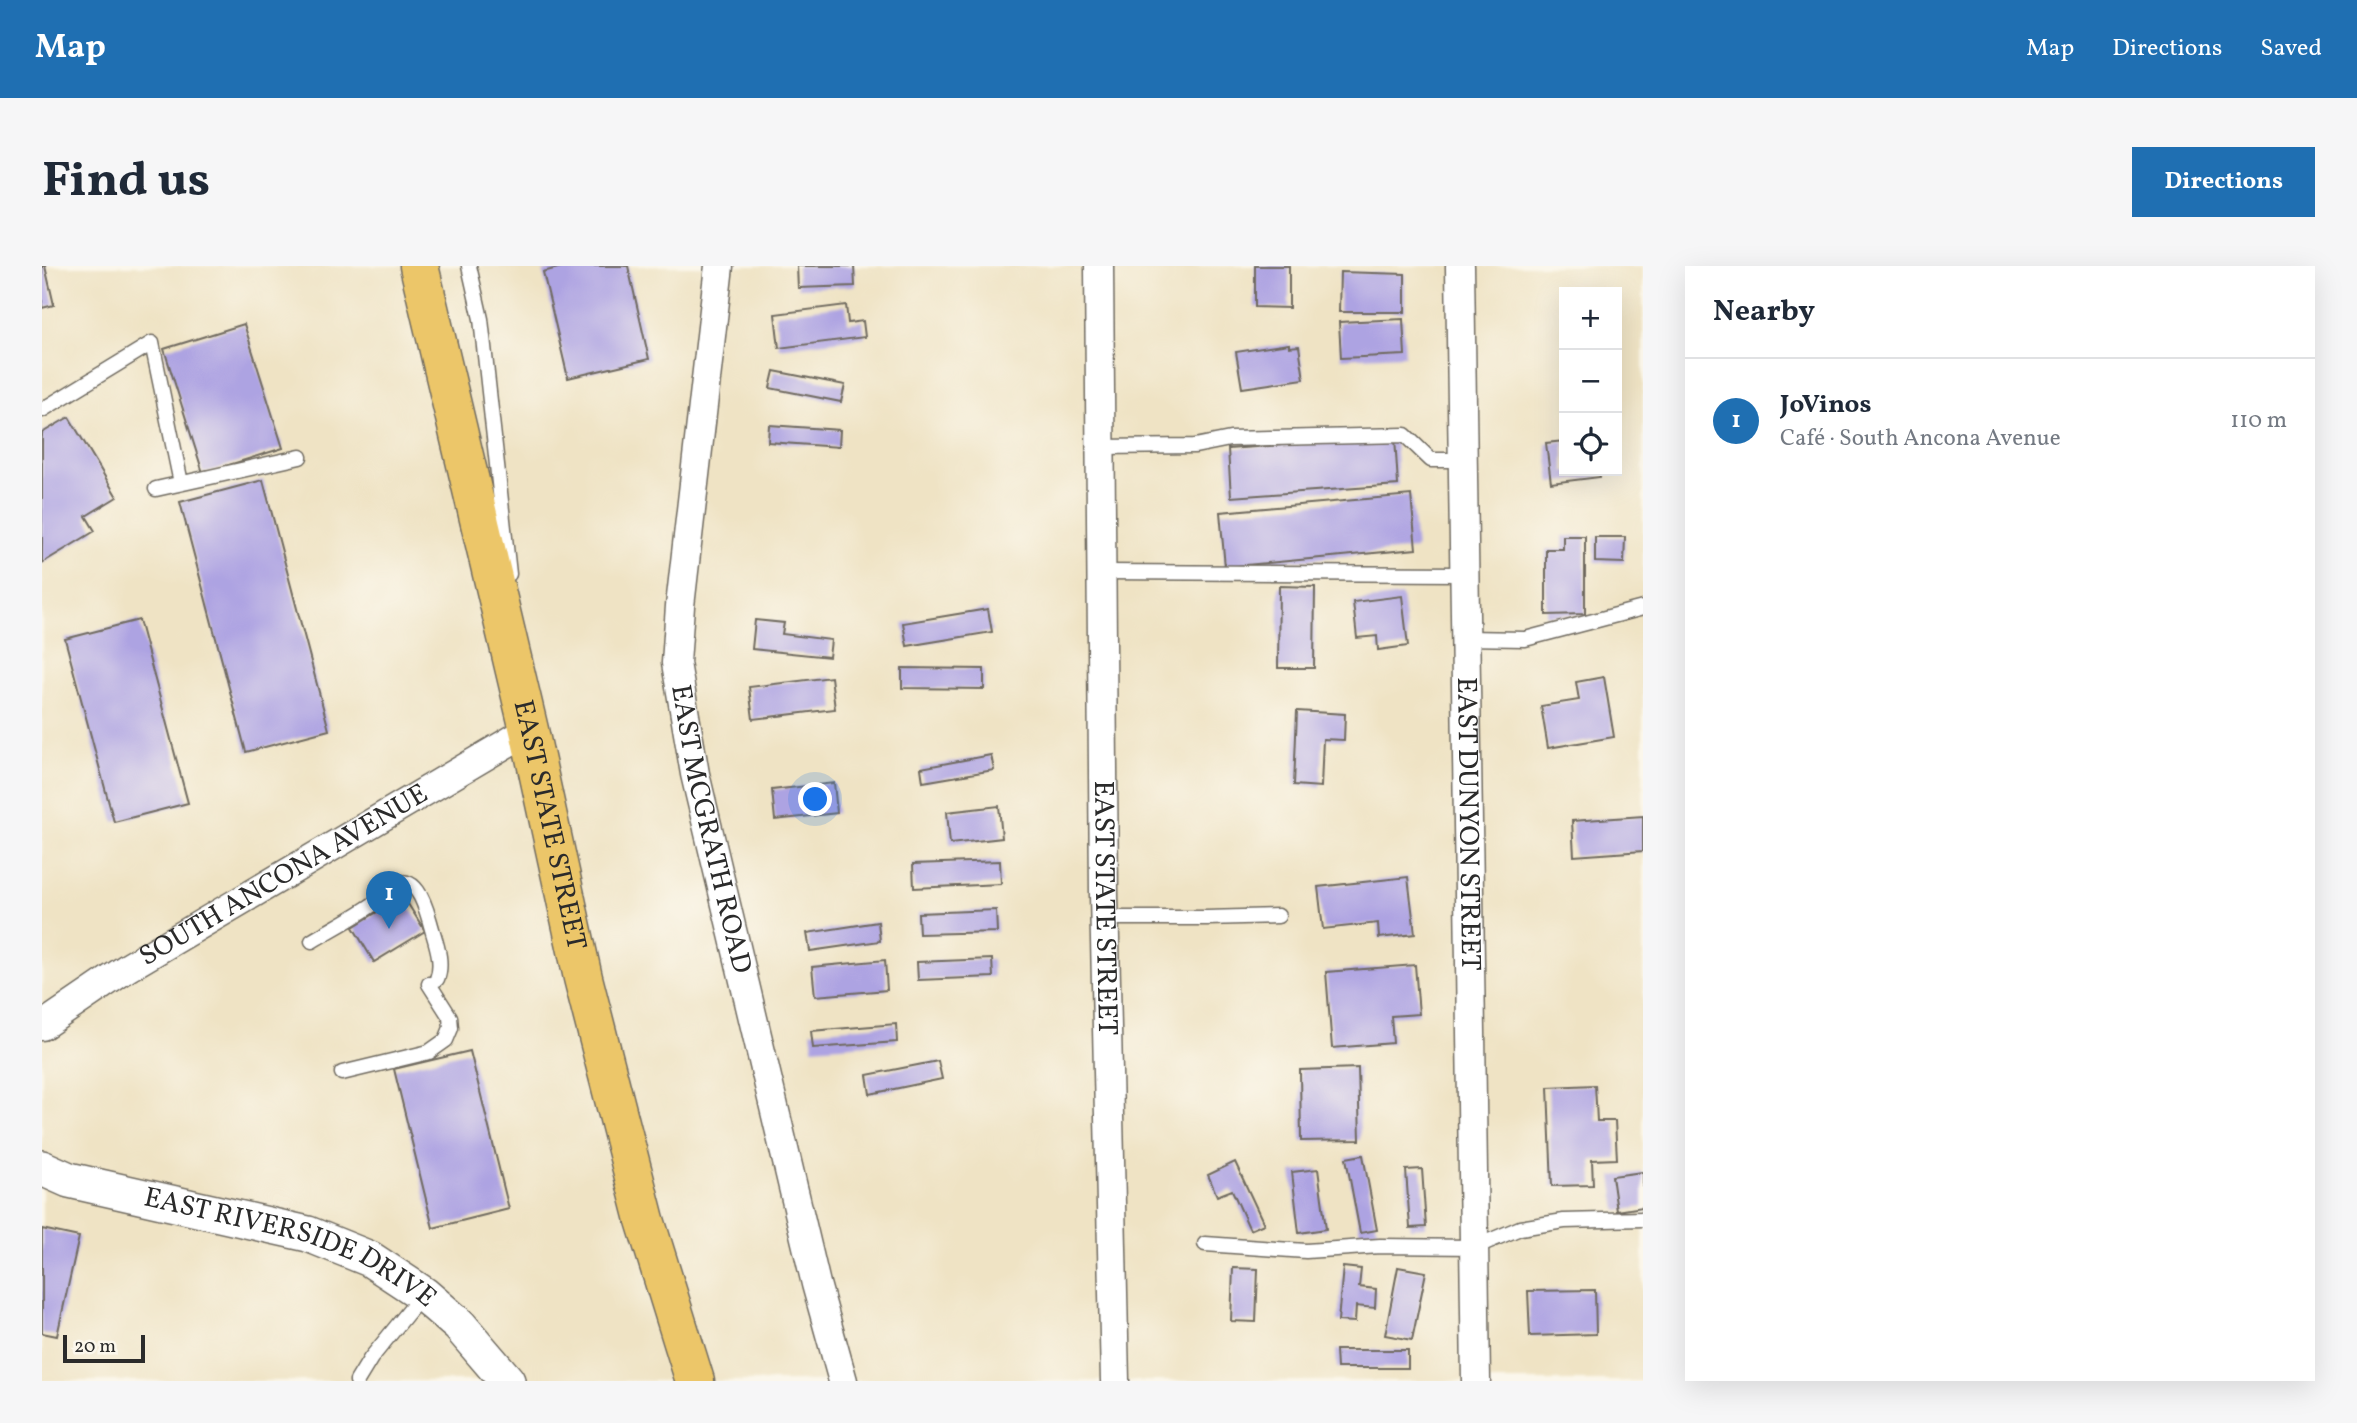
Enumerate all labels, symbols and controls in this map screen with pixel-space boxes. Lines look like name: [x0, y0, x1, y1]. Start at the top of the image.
text: Map: [35, 26, 106, 72]
text: Map: [2026, 32, 2074, 66]
text: Directions: [2112, 32, 2222, 66]
text: Saved: [2260, 32, 2322, 66]
button: Directions: [2132, 147, 2315, 217]
text: Find us: [42, 148, 210, 217]
map controls: [1559, 287, 1622, 476]
button: +: [1559, 287, 1622, 350]
text: Nearby: [1713, 291, 1815, 333]
button: −: [1559, 350, 1622, 413]
text: JoVinos: [1780, 387, 1872, 423]
text: 1: [1731, 405, 1741, 437]
text: 110 m: [2230, 405, 2287, 437]
button: locate: [1559, 413, 1622, 476]
text: Café · South Ancona Avenue: [1780, 423, 2061, 455]
street label: EAST DUNYON STREET: [1446, 677, 1490, 971]
street label: EAST MCGRATH ROAD: [661, 682, 761, 977]
street label: EAST STATE STREET: [503, 696, 596, 954]
street label: SOUTH ANCONA AVENUE: [132, 775, 435, 976]
street label: EAST STATE STREET: [1084, 780, 1127, 1036]
your location: [798, 782, 832, 816]
pin: 1: [366, 871, 412, 929]
street label: EAST RIVERSIDE DRIVE: [140, 1178, 445, 1317]
scale bar: [63, 1332, 145, 1364]
text: 20 m: [74, 1334, 116, 1360]

